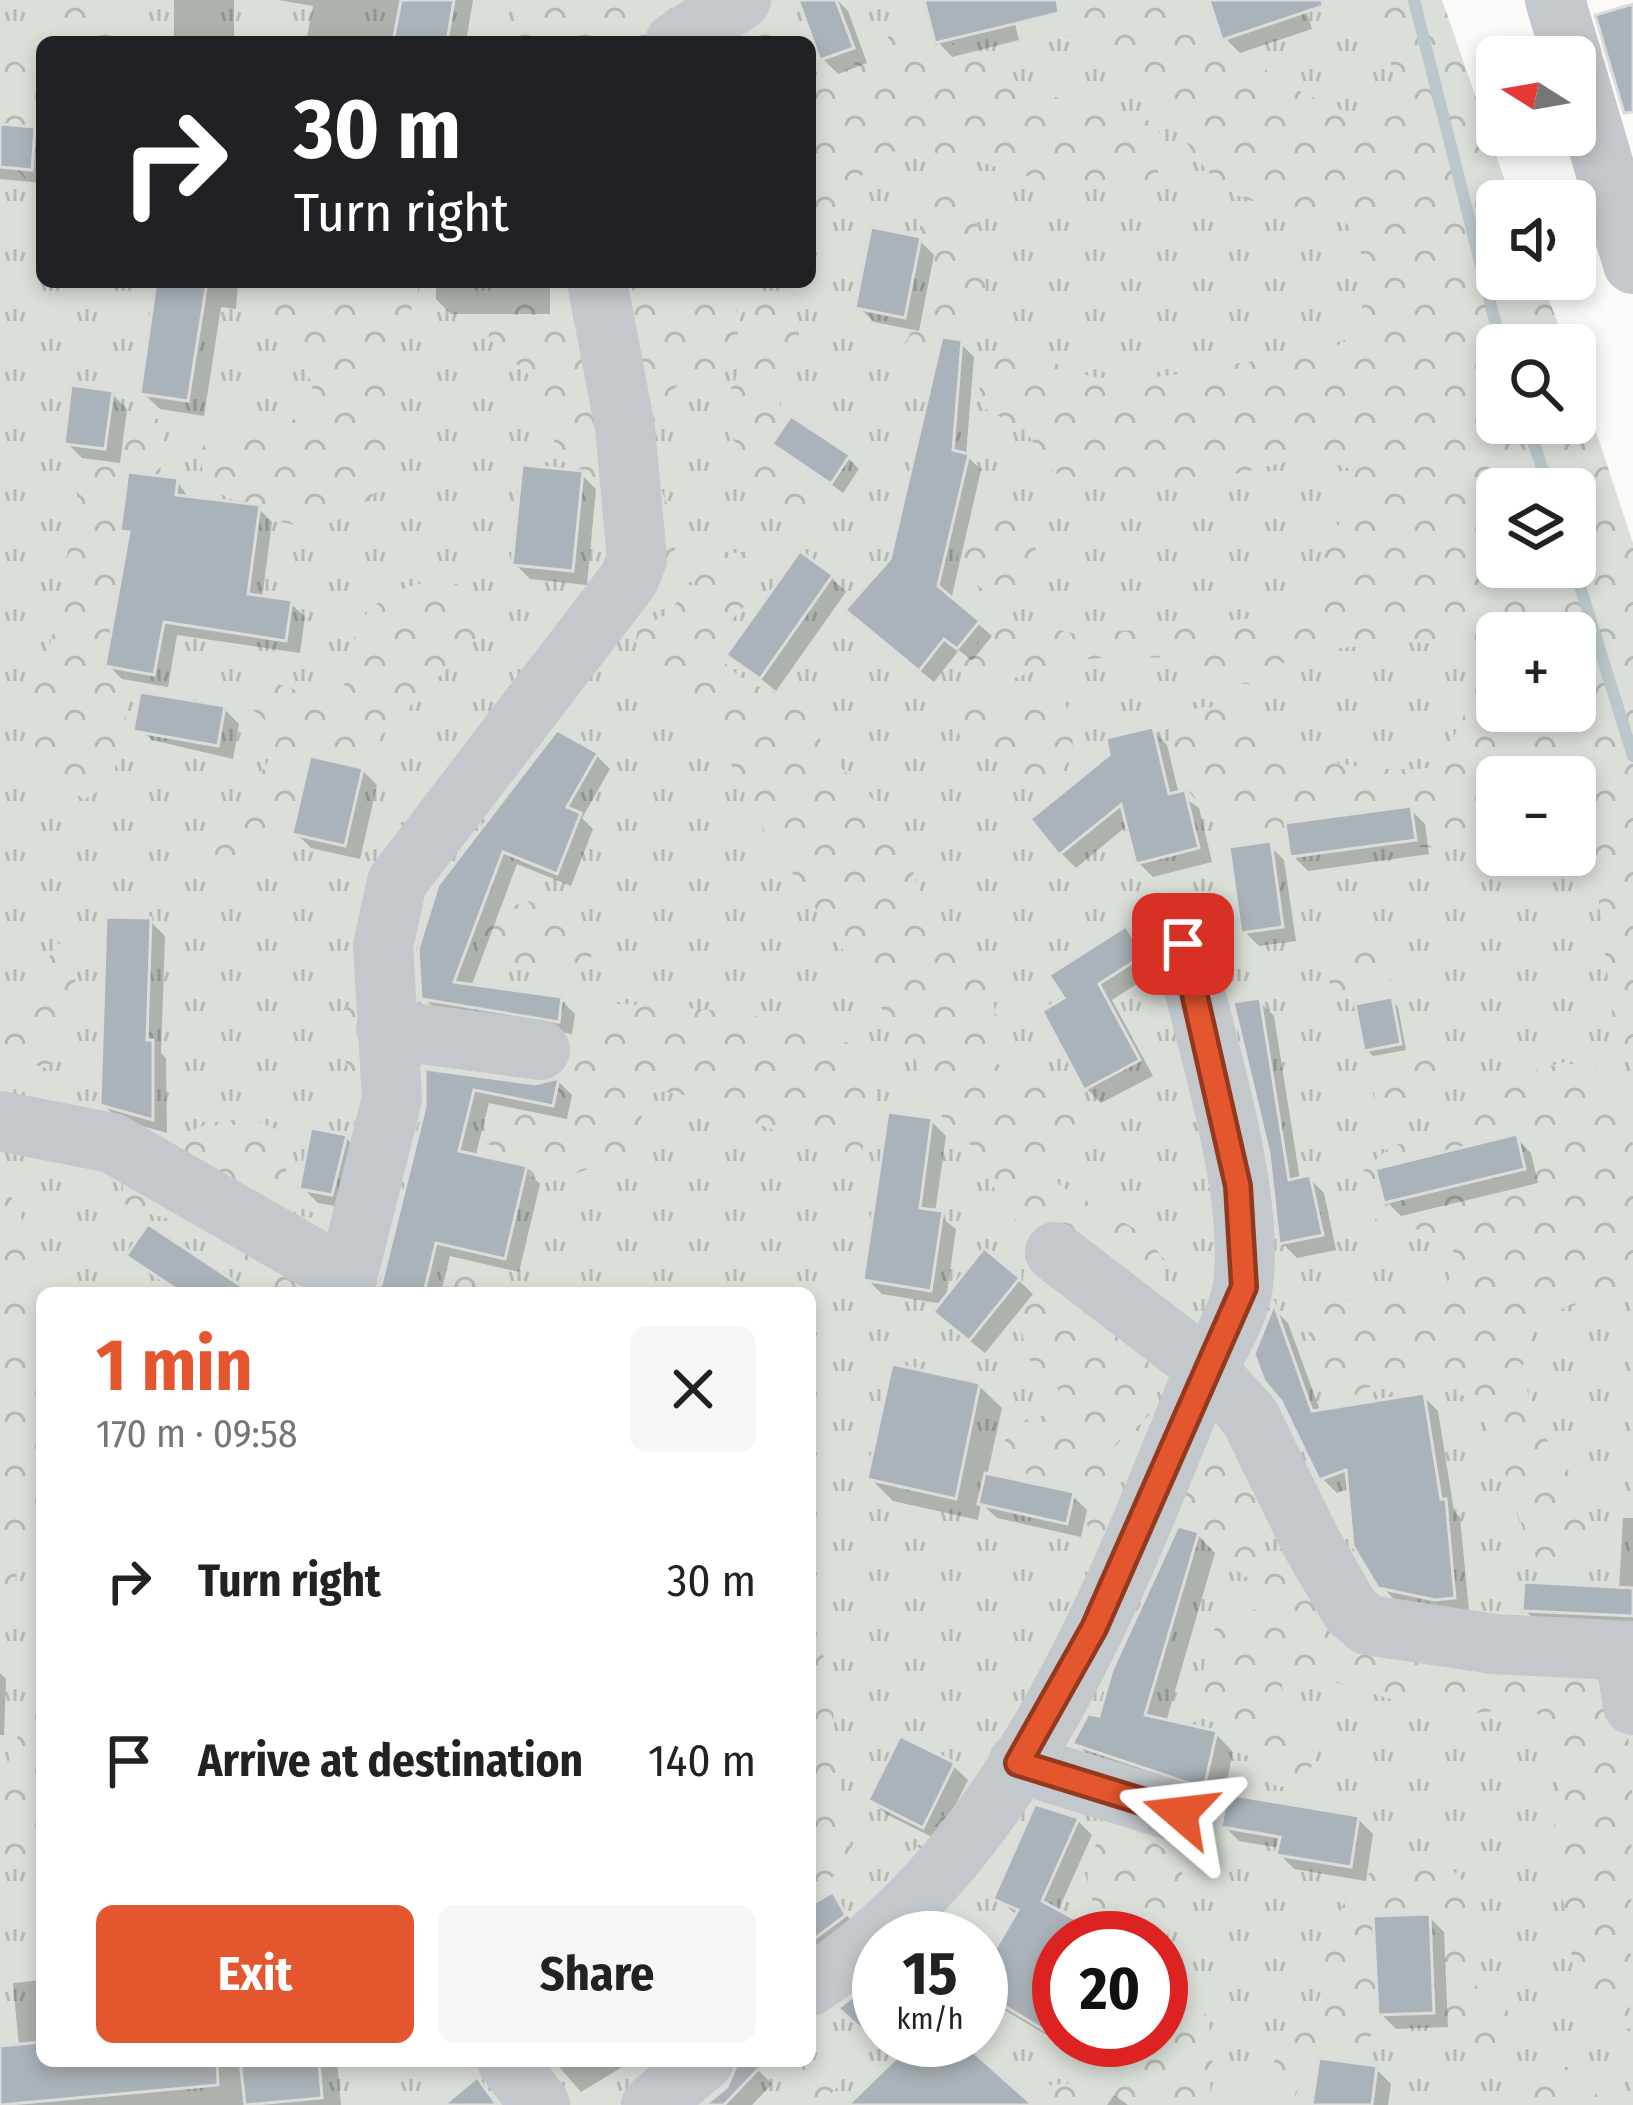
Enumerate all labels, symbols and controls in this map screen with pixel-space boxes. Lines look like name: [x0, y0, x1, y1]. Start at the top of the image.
north arrow: [1476, 36, 1596, 156]
map controls: [1476, 36, 1596, 876]
text: 30 m: [294, 79, 461, 180]
icon: right: [96, 84, 252, 240]
button: sound: [1476, 180, 1596, 300]
text: Turn right: [294, 181, 509, 245]
button: search: [1476, 324, 1596, 444]
button: layers: [1476, 468, 1596, 588]
button: +: [1476, 612, 1596, 732]
button: −: [1476, 756, 1596, 876]
pin: [1132, 893, 1234, 995]
icon: arrive: [1150, 911, 1216, 977]
text: 1 min: [96, 1323, 253, 1409]
button: close: [630, 1326, 756, 1452]
text: 170 m · 09:58: [96, 1411, 297, 1457]
icon: right: [96, 1548, 162, 1614]
text: Turn right: [198, 1554, 381, 1608]
text: 30 m: [667, 1554, 756, 1608]
icon: arrive: [96, 1728, 162, 1794]
text: Arrive at destination: [198, 1734, 583, 1788]
text: 140 m: [648, 1734, 756, 1788]
position arrow: [1117, 1750, 1243, 1876]
button: Exit: [96, 1905, 414, 2043]
button: Share: [438, 1905, 756, 2043]
speed limit sign: 20: [1032, 1911, 1188, 2067]
text: 15: [903, 1938, 957, 2010]
text: km/h: [897, 2001, 963, 2037]

